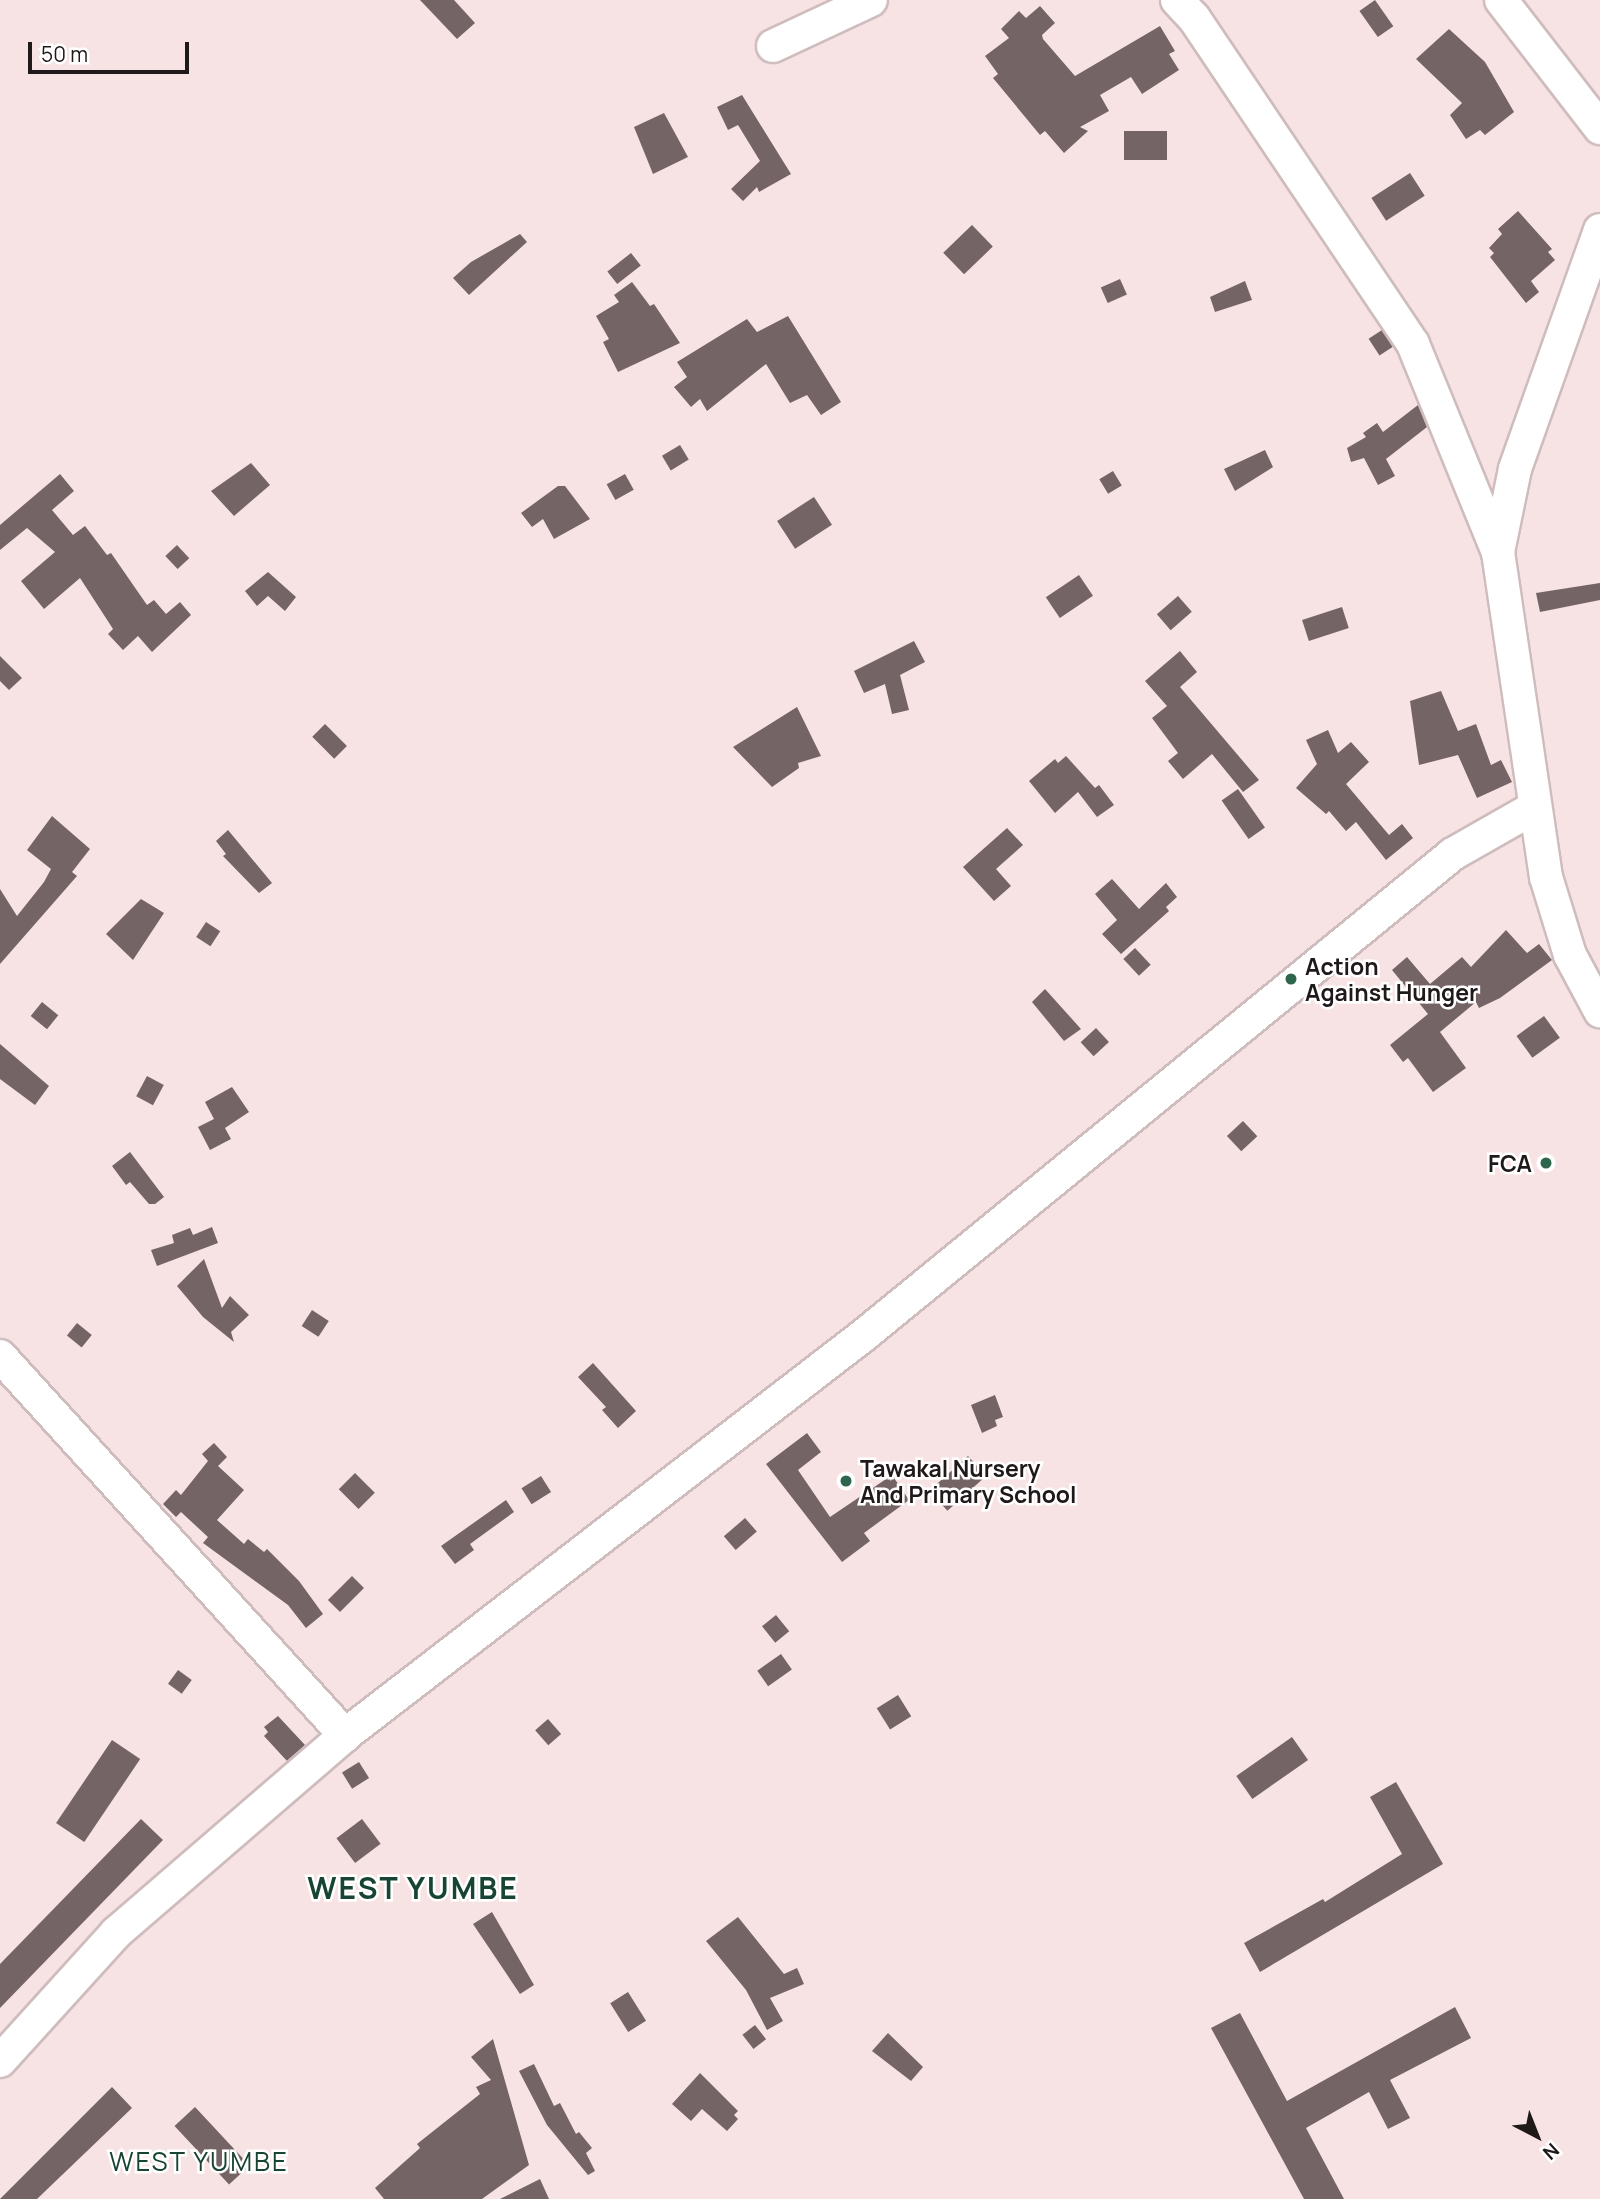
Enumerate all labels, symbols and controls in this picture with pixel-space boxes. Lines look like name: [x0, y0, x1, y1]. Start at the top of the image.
scale bar: [32, 28, 192, 72]
text: 50 m: [41, 40, 88, 68]
place label: Action Against Hunger: [1305, 952, 1478, 1006]
marker: Action Against Hunger: [1283, 971, 1299, 987]
place label: FCA: [1488, 1149, 1532, 1177]
marker: FCA: [1538, 1155, 1554, 1171]
place label: Tawakal Nursery And Primary School: [860, 1454, 1077, 1508]
marker: Tawakal Nursery And Primary School: [838, 1473, 854, 1489]
district label: WEST YUMBE: [308, 1870, 518, 1906]
north arrow: [1502, 2101, 1572, 2171]
text: N: [1537, 2137, 1565, 2166]
district label: WEST YUMBE: [110, 2146, 288, 2178]

